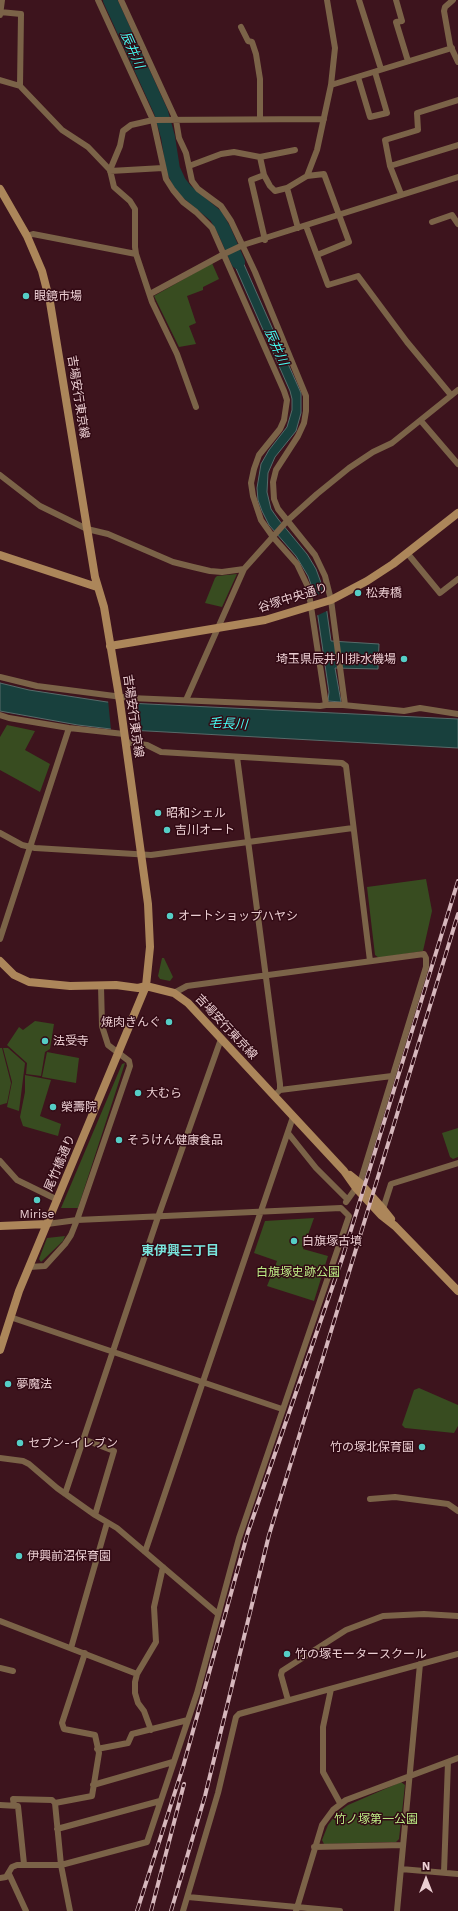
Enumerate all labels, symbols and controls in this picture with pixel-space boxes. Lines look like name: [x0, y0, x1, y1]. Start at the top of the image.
water label: 辰井川: [117, 29, 147, 71]
place label: 眼鏡市場: [34, 289, 82, 303]
marker: 眼鏡市場: [21, 291, 31, 301]
water label: 辰井川: [261, 326, 291, 368]
street label: 吉場安行東京線: [64, 354, 92, 440]
street label: 谷塚中央通り: [256, 581, 330, 615]
place label: 松寿橋: [366, 586, 402, 600]
marker: 松寿橋: [353, 588, 363, 598]
place label: 埼玉県辰井川排水機場: [276, 652, 396, 666]
marker: 埼玉県辰井川排水機場: [399, 654, 409, 664]
street label: 吉場安行東京線: [120, 673, 146, 759]
water label: 毛長川: [208, 715, 248, 733]
place label: 昭和シェル: [166, 806, 226, 820]
marker: 昭和シェル: [153, 808, 163, 818]
place label: 吉川オート: [175, 823, 235, 837]
marker: 吉川オート: [162, 825, 172, 835]
place label: オートショップハヤシ: [178, 909, 298, 923]
marker: オートショップハヤシ: [165, 911, 175, 921]
street label: 吉場安行東京線: [192, 991, 260, 1063]
place label: 焼肉きんぐ: [101, 1015, 161, 1029]
marker: 焼肉きんぐ: [164, 1017, 174, 1027]
place label: 法受寺: [53, 1034, 89, 1048]
marker: 法受寺: [40, 1036, 50, 1046]
place label: 大むら: [146, 1086, 182, 1100]
marker: 大むら: [133, 1088, 143, 1098]
place label: 榮壽院: [61, 1100, 97, 1114]
marker: 榮壽院: [48, 1102, 58, 1112]
street label: 尾竹橋通り: [42, 1133, 78, 1193]
place label: そうけん健康食品: [127, 1133, 223, 1147]
marker: そうけん健康食品: [114, 1135, 124, 1145]
marker: Mirise: [32, 1195, 42, 1205]
place label: Mirise: [20, 1207, 54, 1221]
place label: 白旗塚古墳: [302, 1234, 362, 1248]
marker: 白旗塚古墳: [289, 1236, 299, 1246]
district label: 東伊興三丁目: [141, 1243, 219, 1259]
park label: 白旗塚史跡公園: [256, 1265, 340, 1279]
place label: 夢魔法: [16, 1377, 52, 1391]
marker: 夢魔法: [3, 1379, 13, 1389]
place label: セブン-イレブン: [28, 1436, 118, 1450]
marker: セブン-イレブン: [15, 1438, 25, 1448]
place label: 竹の塚北保育園: [330, 1440, 414, 1454]
marker: 竹の塚北保育園: [417, 1442, 427, 1452]
place label: 伊興前沼保育園: [27, 1549, 111, 1563]
marker: 伊興前沼保育園: [14, 1551, 24, 1561]
place label: 竹の塚モータースクール: [295, 1647, 427, 1661]
marker: 竹の塚モータースクール: [282, 1649, 292, 1659]
park label: 竹ノ塚第一公園: [334, 1812, 418, 1826]
north arrow: [406, 1859, 446, 1899]
text: N: [422, 1860, 430, 1873]

